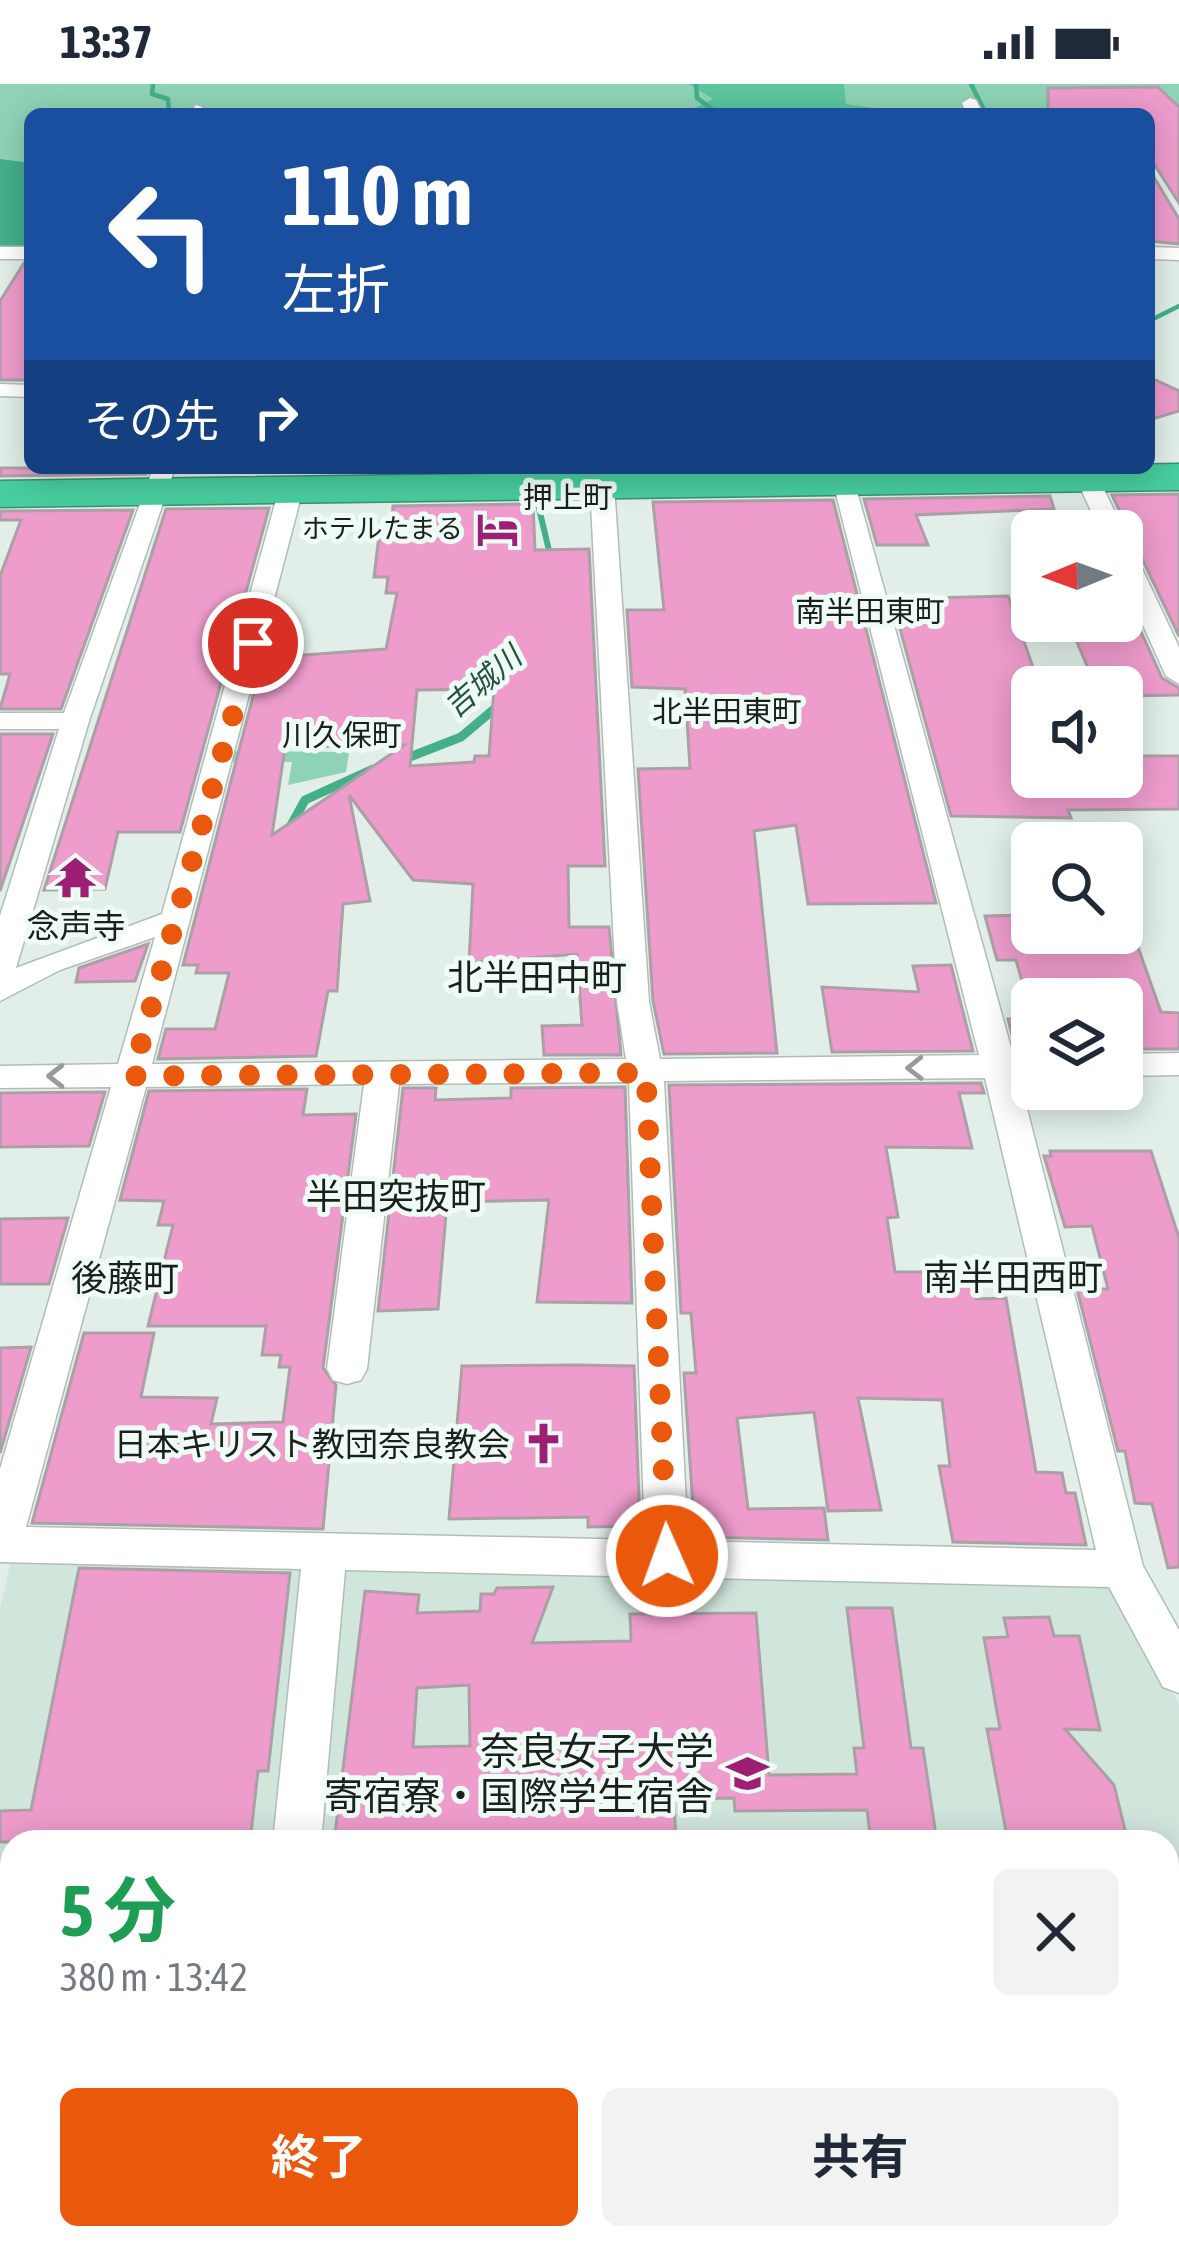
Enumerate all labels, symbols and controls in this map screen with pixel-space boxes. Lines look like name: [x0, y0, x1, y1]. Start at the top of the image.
text: 13:37: [60, 16, 153, 68]
text: 110 m: [282, 147, 472, 243]
icon: left: [84, 156, 240, 312]
text: 左折: [282, 259, 390, 320]
icon: right: [243, 384, 309, 450]
text: その先: [84, 395, 219, 447]
district label: 押上町: [523, 480, 613, 514]
hotel icon: ホテルたまる: [474, 506, 520, 552]
north arrow: [1011, 510, 1143, 642]
map controls: [1011, 510, 1143, 1110]
place label: ホテルたまる: [302, 513, 463, 544]
pin: [202, 592, 304, 694]
district label: 南半田東町: [795, 594, 945, 628]
icon: arrive: [220, 610, 286, 676]
water label: 吉城川: [437, 637, 530, 724]
button: sound: [1011, 666, 1143, 798]
district label: 北半田東町: [652, 694, 802, 728]
district label: 川久保町: [282, 718, 402, 752]
button: search: [1011, 822, 1143, 954]
temple icon: 念声寺: [53, 855, 99, 901]
place label: 念声寺: [27, 907, 126, 945]
district label: 北半田中町: [447, 956, 627, 998]
button: layers: [1011, 978, 1143, 1110]
one-way arrow: [905, 1054, 924, 1080]
one-way arrow: [46, 1063, 64, 1089]
district label: 半田突抜町: [306, 1175, 486, 1217]
district label: 南半田西町: [923, 1256, 1103, 1298]
district label: 後藤町: [71, 1257, 179, 1299]
church icon: 日本キリスト教団奈良教会: [521, 1421, 567, 1467]
place label: 日本キリスト教団奈良教会: [114, 1425, 510, 1463]
position arrow: [604, 1493, 730, 1619]
place label: 奈良女子大学 寄宿寮・国際学生宿舎: [324, 1729, 714, 1818]
school or university icon: 奈良女子大学 寄宿寮・国際学生宿舎: [725, 1750, 771, 1796]
text: 5 分: [60, 1869, 176, 1951]
button: close: [993, 1869, 1119, 1995]
text: 380 m · 13:42: [60, 1955, 248, 1999]
button: 終了: [60, 2088, 578, 2226]
button: 共有: [602, 2088, 1119, 2226]

